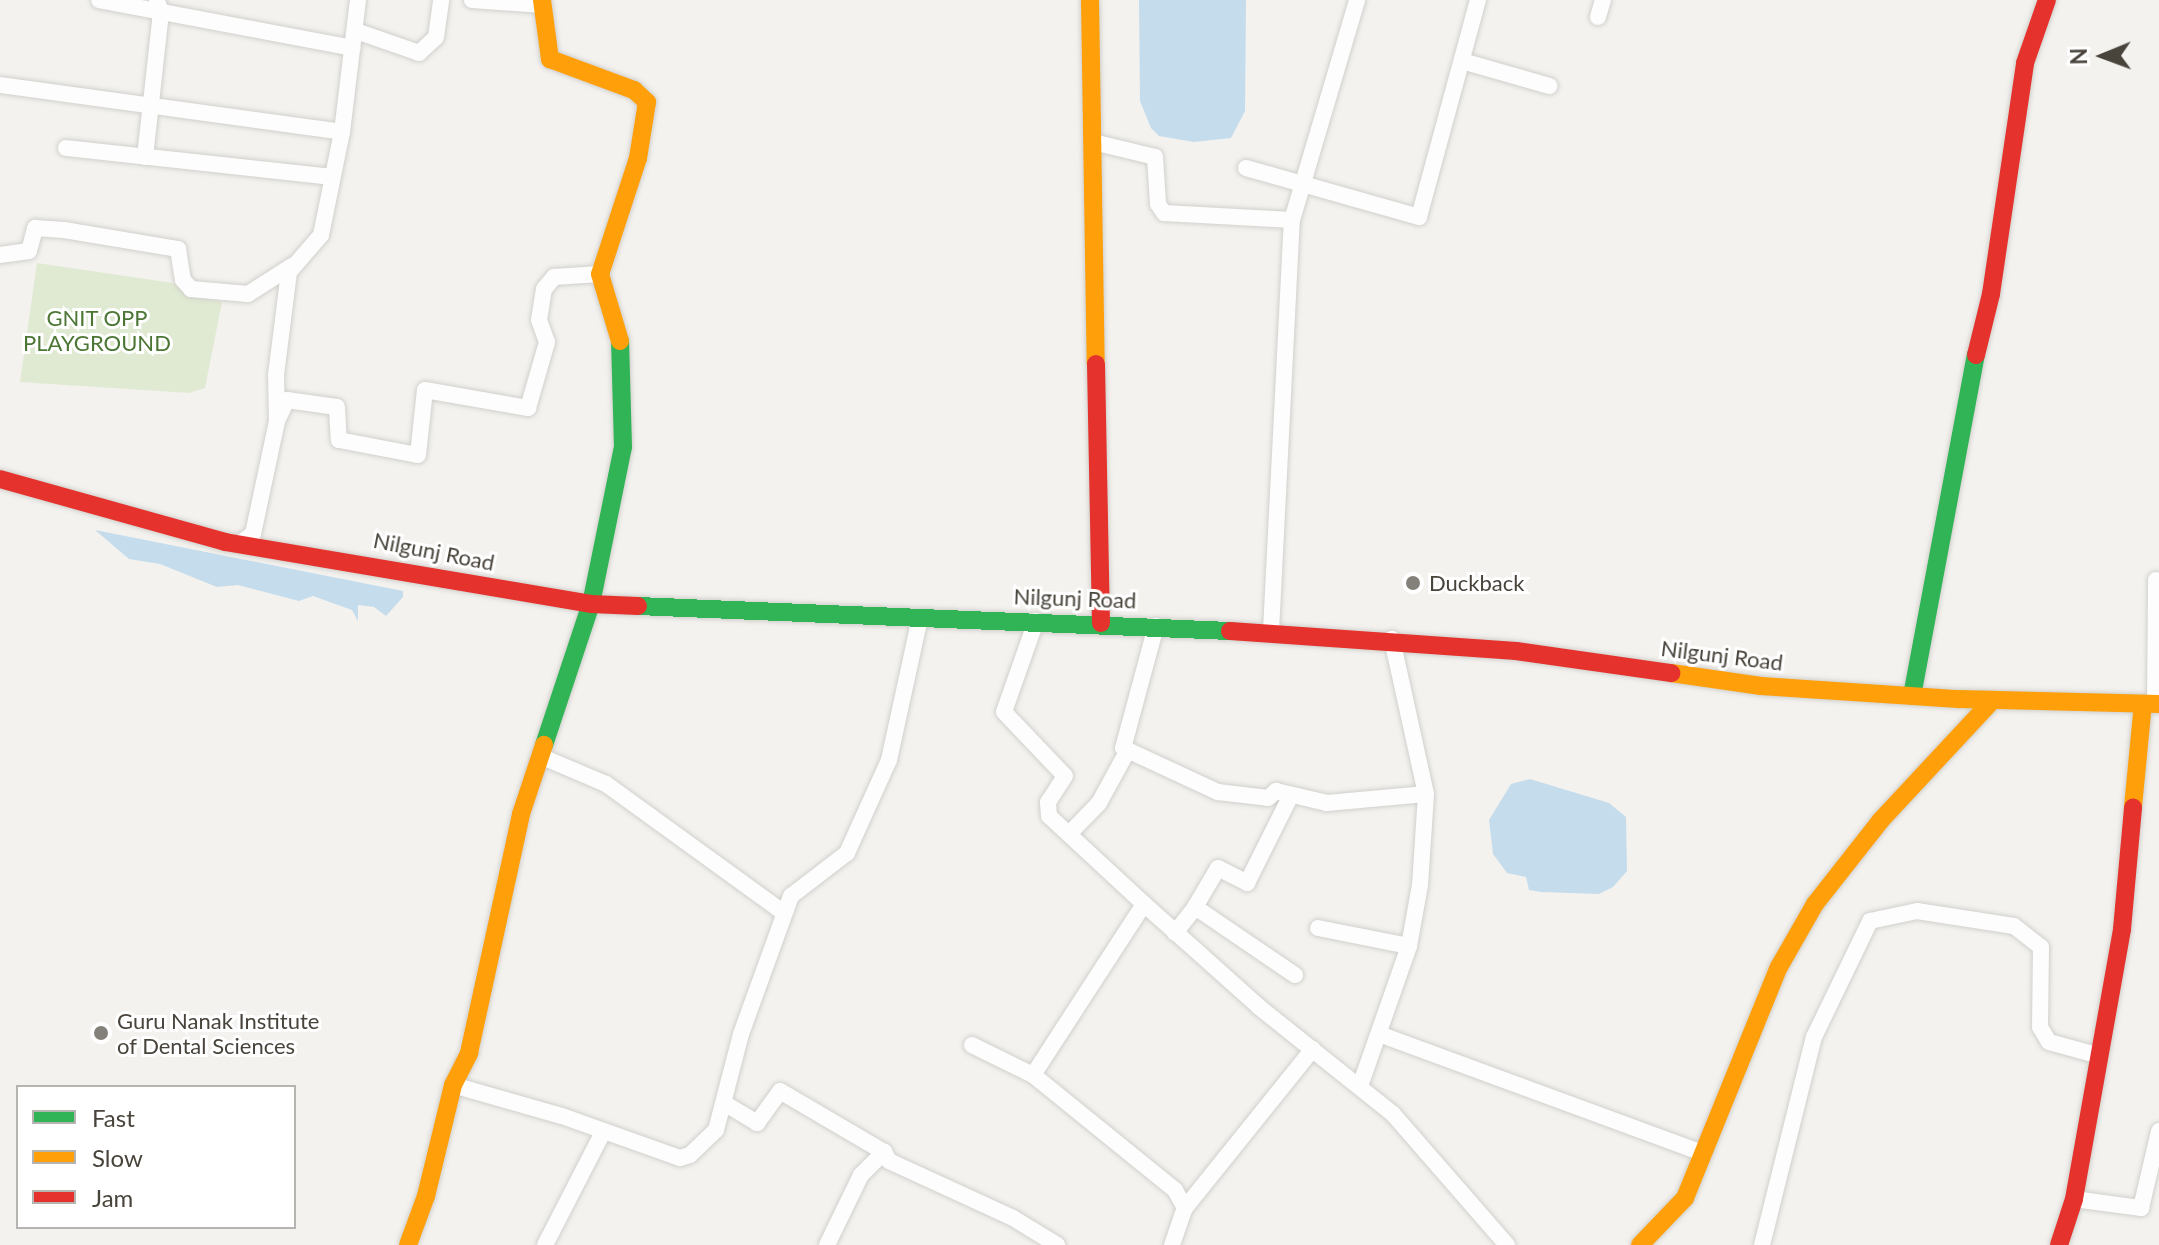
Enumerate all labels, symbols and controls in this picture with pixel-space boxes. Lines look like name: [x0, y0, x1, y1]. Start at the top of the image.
north arrow: [2063, 16, 2143, 96]
text: N: [2065, 48, 2092, 65]
park label: GNIT OPP PLAYGROUND: [23, 304, 171, 356]
street label: Nilgunj Road: [371, 526, 497, 576]
place label: Duckback: [1429, 570, 1524, 596]
marker: Duckback: [1404, 574, 1422, 592]
street label: Nilgunj Road: [1013, 583, 1137, 613]
street label: Nilgunj Road: [1659, 634, 1785, 676]
place label: Guru Nanak Institute of Dental Sciences: [117, 1007, 319, 1058]
marker: Guru Nanak Institute of Dental Sciences: [92, 1024, 110, 1042]
legend: [16, 1085, 296, 1229]
text: Fast: [92, 1103, 135, 1132]
text: Slow: [92, 1143, 143, 1172]
text: Jam: [92, 1183, 133, 1212]

